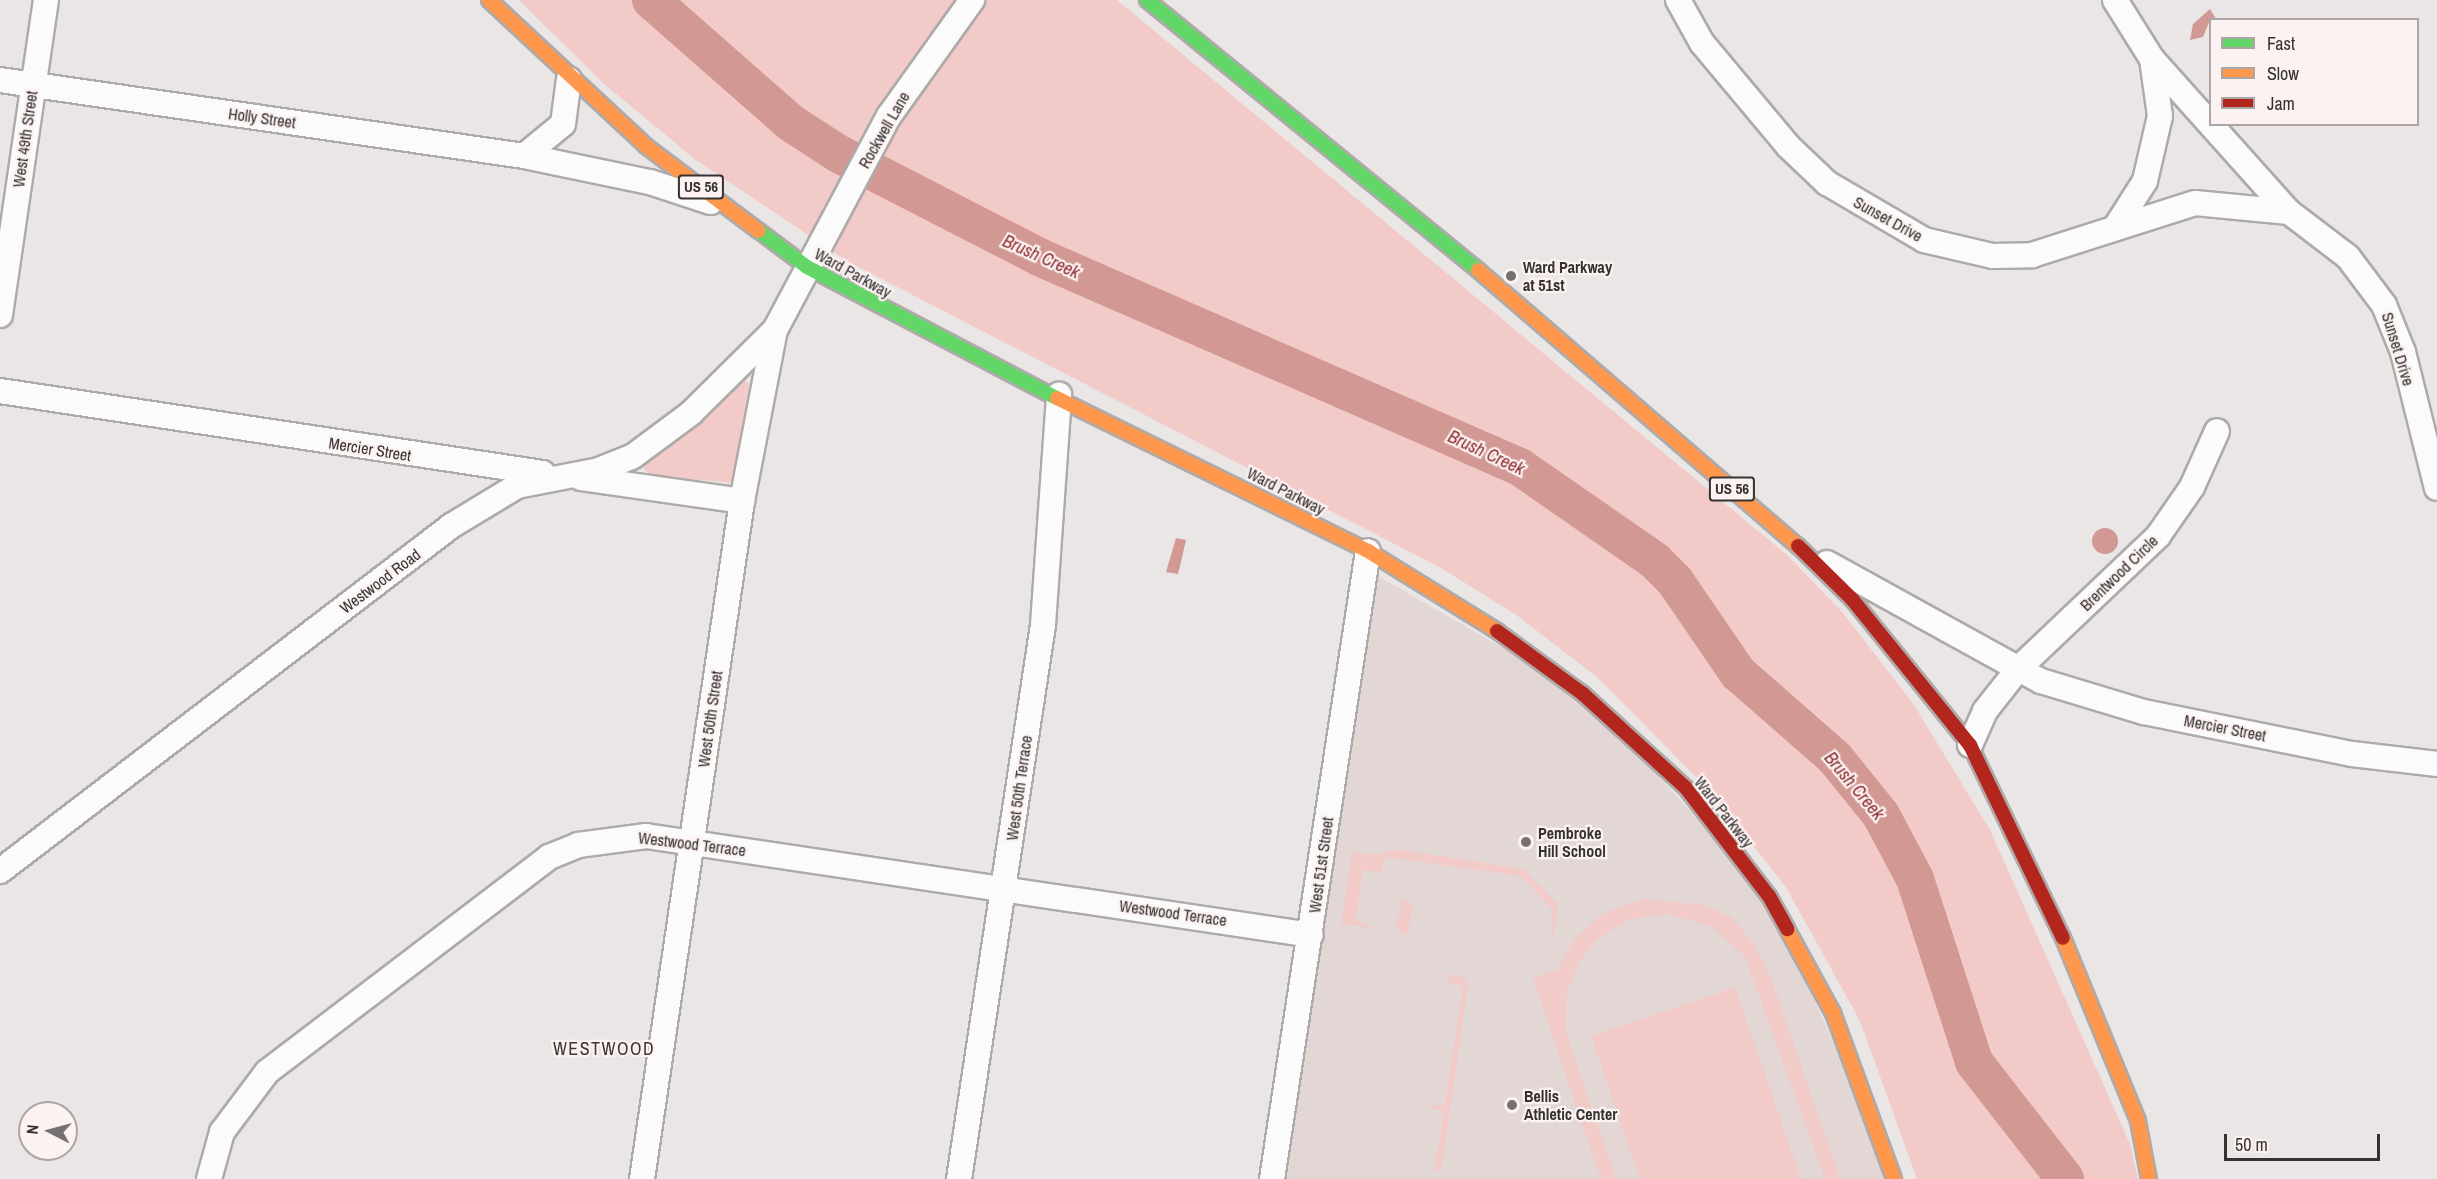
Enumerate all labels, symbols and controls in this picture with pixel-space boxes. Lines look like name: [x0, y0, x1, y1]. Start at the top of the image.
legend: [2209, 18, 2419, 126]
text: Fast: [2267, 31, 2295, 56]
text: Slow: [2267, 61, 2299, 86]
street label: Rockwell Lane: [854, 88, 914, 172]
street label: West 49th Street: [9, 89, 41, 189]
text: Jam: [2267, 91, 2295, 116]
street label: Holly Street: [227, 104, 297, 132]
road number: US 56: [677, 175, 725, 199]
street label: Sunset Drive: [1850, 192, 1926, 246]
water label: Brush Creek: [999, 230, 1083, 284]
street label: Ward Parkway: [811, 244, 895, 302]
place label: Ward Parkway at 51st: [1523, 257, 1612, 295]
marker: Ward Parkway at 51st: [1504, 269, 1518, 283]
street label: Sunset Drive: [2378, 310, 2418, 388]
water label: Brush Creek: [1444, 426, 1528, 480]
street label: Mercier Street: [327, 433, 413, 465]
street label: Ward Parkway: [1244, 463, 1328, 519]
road number: US 56: [1708, 477, 1756, 501]
street label: Brentwood Circle: [2076, 531, 2162, 615]
street label: Westwood Road: [336, 544, 424, 618]
street label: West 50th Street: [694, 669, 726, 769]
street label: Mercier Street: [2182, 711, 2268, 745]
street label: West 50th Terrace: [1002, 734, 1036, 842]
water label: Brush Creek: [1819, 748, 1889, 824]
street label: Ward Parkway: [1690, 773, 1758, 851]
street label: West 51st Street: [1305, 816, 1337, 914]
place label: Pembroke Hill School: [1538, 823, 1606, 861]
street label: Westwood Terrace: [637, 828, 747, 860]
marker: Pembroke Hill School: [1519, 835, 1533, 849]
street label: Westwood Terrace: [1118, 896, 1228, 930]
district label: WESTWOOD: [553, 1038, 655, 1060]
place label: Bellis Athletic Center: [1524, 1086, 1617, 1124]
marker: Bellis Athletic Center: [1505, 1098, 1519, 1112]
north arrow: [18, 1101, 78, 1161]
scale bar: [2227, 1122, 2383, 1160]
text: N: [21, 1123, 44, 1135]
text: 50 m: [2235, 1132, 2268, 1157]

